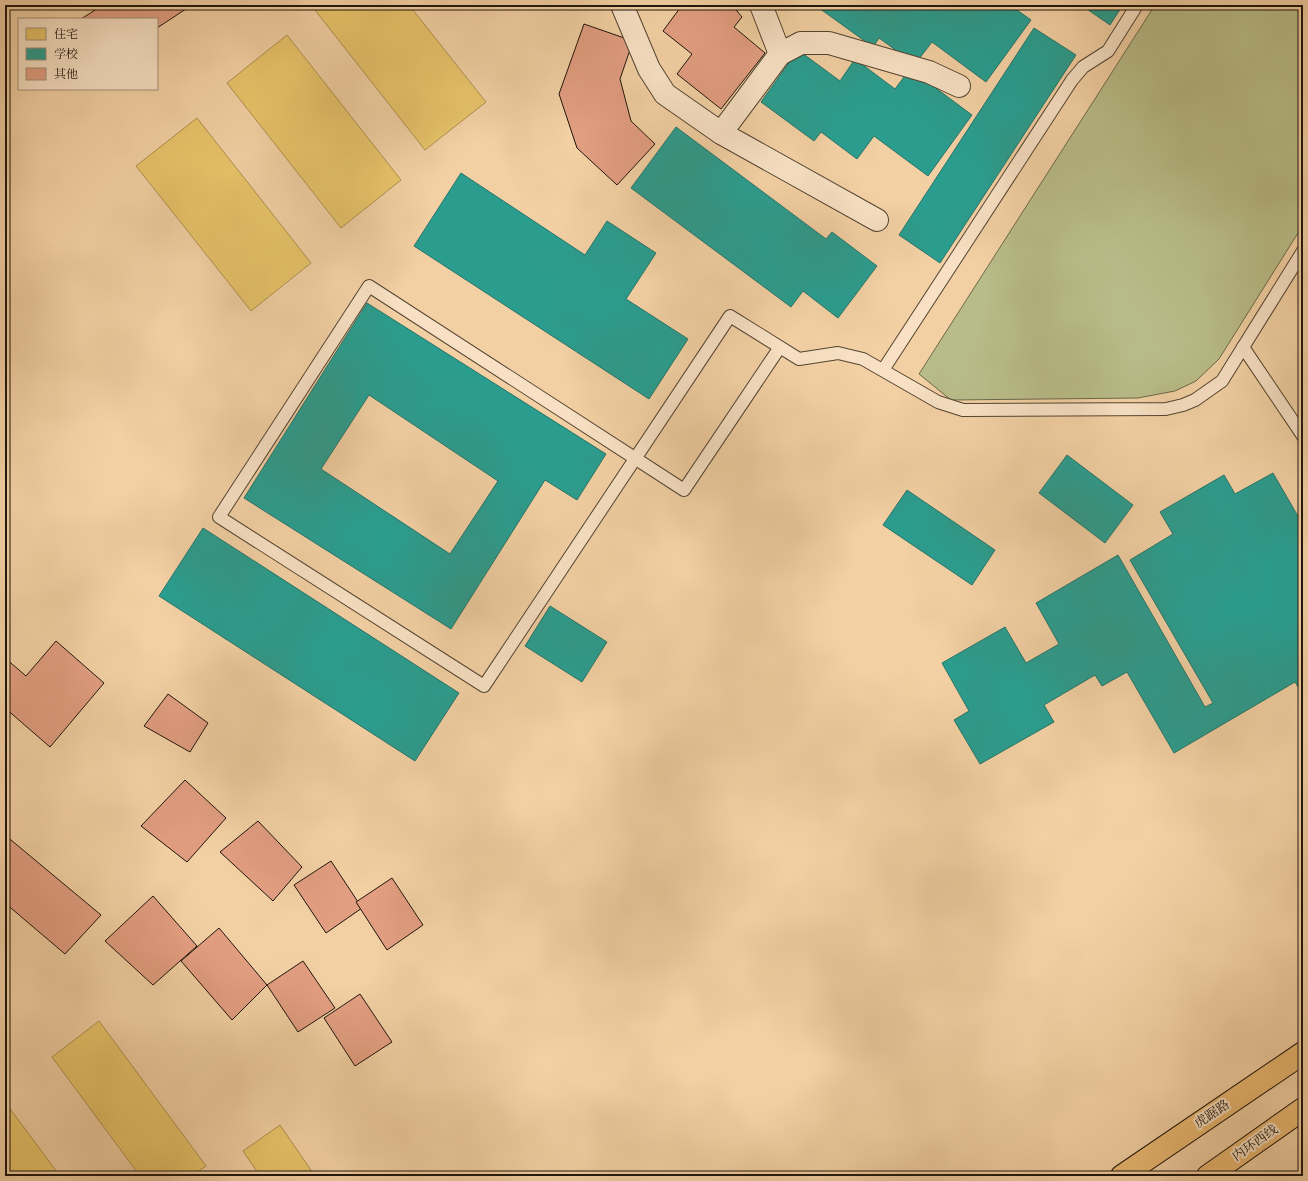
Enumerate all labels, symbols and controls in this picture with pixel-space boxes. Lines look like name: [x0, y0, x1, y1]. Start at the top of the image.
legend: [18, 18, 158, 90]
text: 住宅: [54, 27, 78, 42]
text: 学校: [54, 47, 78, 62]
text: 其他: [54, 67, 78, 82]
street label: 虎踞路: [1191, 1096, 1233, 1132]
street label: 内环西线: [1229, 1122, 1281, 1164]

